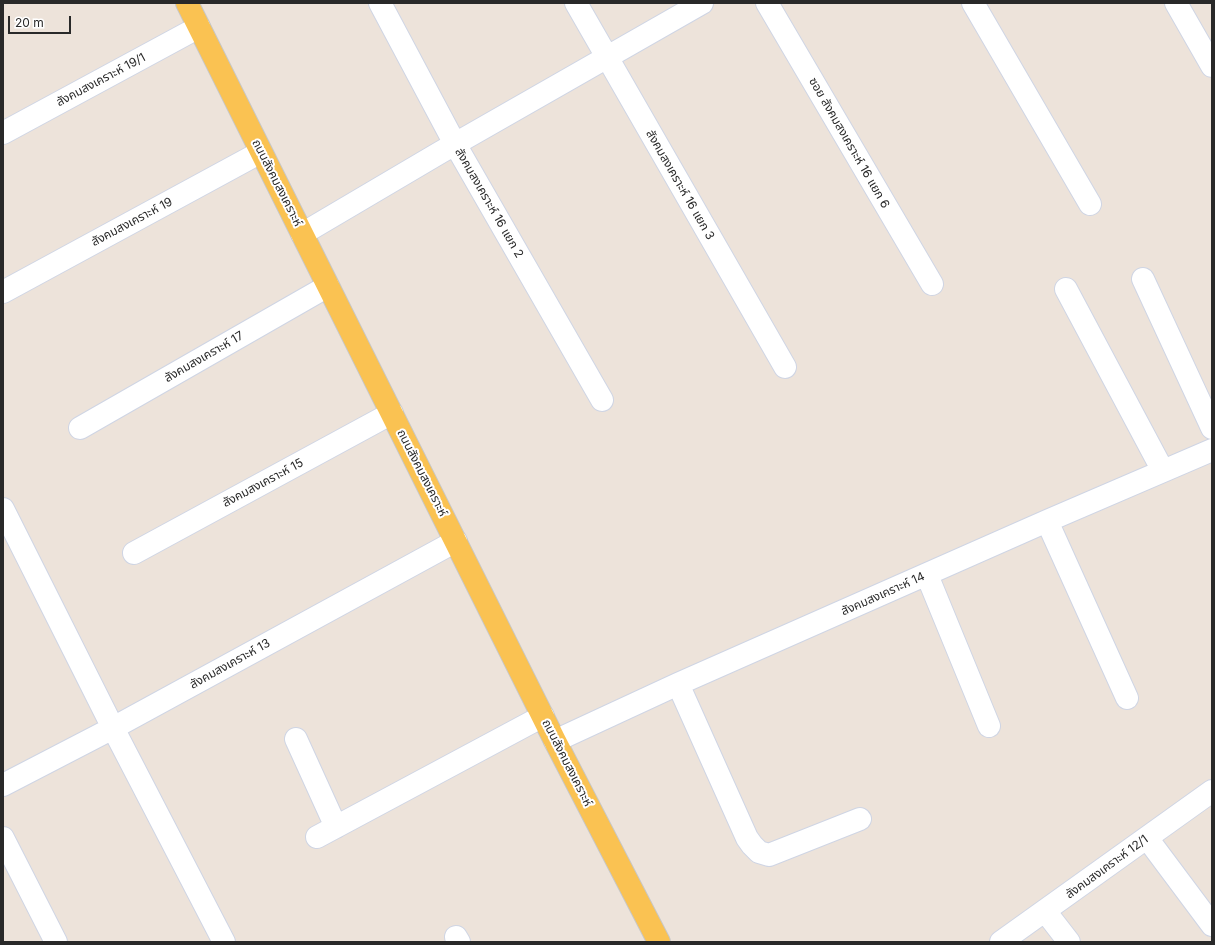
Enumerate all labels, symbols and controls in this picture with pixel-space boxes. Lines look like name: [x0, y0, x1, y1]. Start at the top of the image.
scale bar: [10, 8, 73, 34]
text: 20 m: [15, 15, 44, 30]
street label: สังคมสงเคราะห์ 19/1: [54, 50, 148, 110]
street label: ซอย สังคมสงเคราะห์ 16 แยก 6: [806, 75, 892, 211]
street label: สังคมสงเคราะห์ 16 แยก 3: [643, 127, 717, 243]
street label: ถนนสังคมสงเคราะห์: [249, 137, 305, 229]
street label: สังคมสงเคราะห์ 16 แยก 2: [452, 145, 526, 261]
street label: สังคมสงเคราะห์ 19: [89, 195, 175, 249]
street label: สังคมสงเคราะห์ 17: [162, 329, 246, 385]
street label: ถนนสังคมสงเคราะห์: [394, 427, 450, 519]
street label: สังคมสงเคราะห์ 15: [220, 456, 306, 510]
street label: สังคมสงเคราะห์ 14: [839, 569, 927, 619]
street label: สังคมสงเคราะห์ 13: [187, 636, 273, 692]
street label: ถนนสังคมสงเคราะห์: [539, 717, 595, 809]
street label: สังคมสงเคราะห์ 12/1: [1063, 832, 1151, 902]

